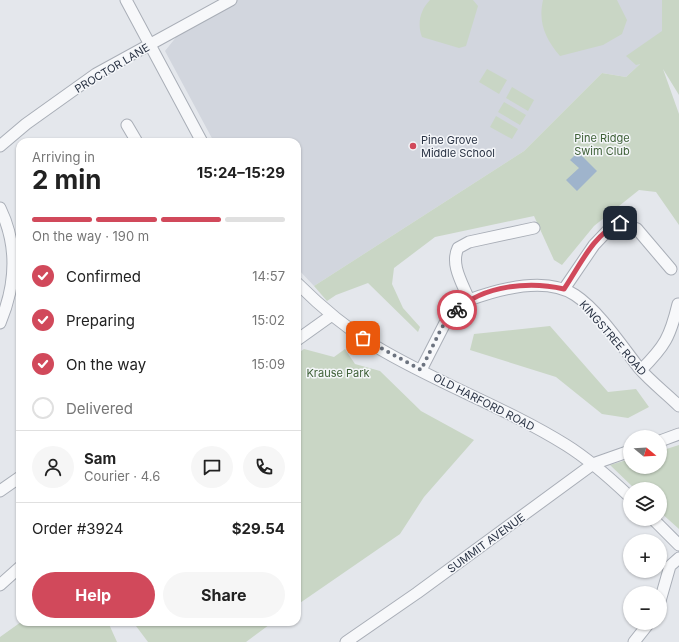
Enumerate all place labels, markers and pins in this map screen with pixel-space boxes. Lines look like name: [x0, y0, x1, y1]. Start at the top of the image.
place label: Pine Grove Middle School: [421, 133, 495, 160]
marker: Pine Grove Middle School: [408, 141, 418, 151]
pin: [603, 206, 637, 240]
pin: [346, 321, 380, 355]

